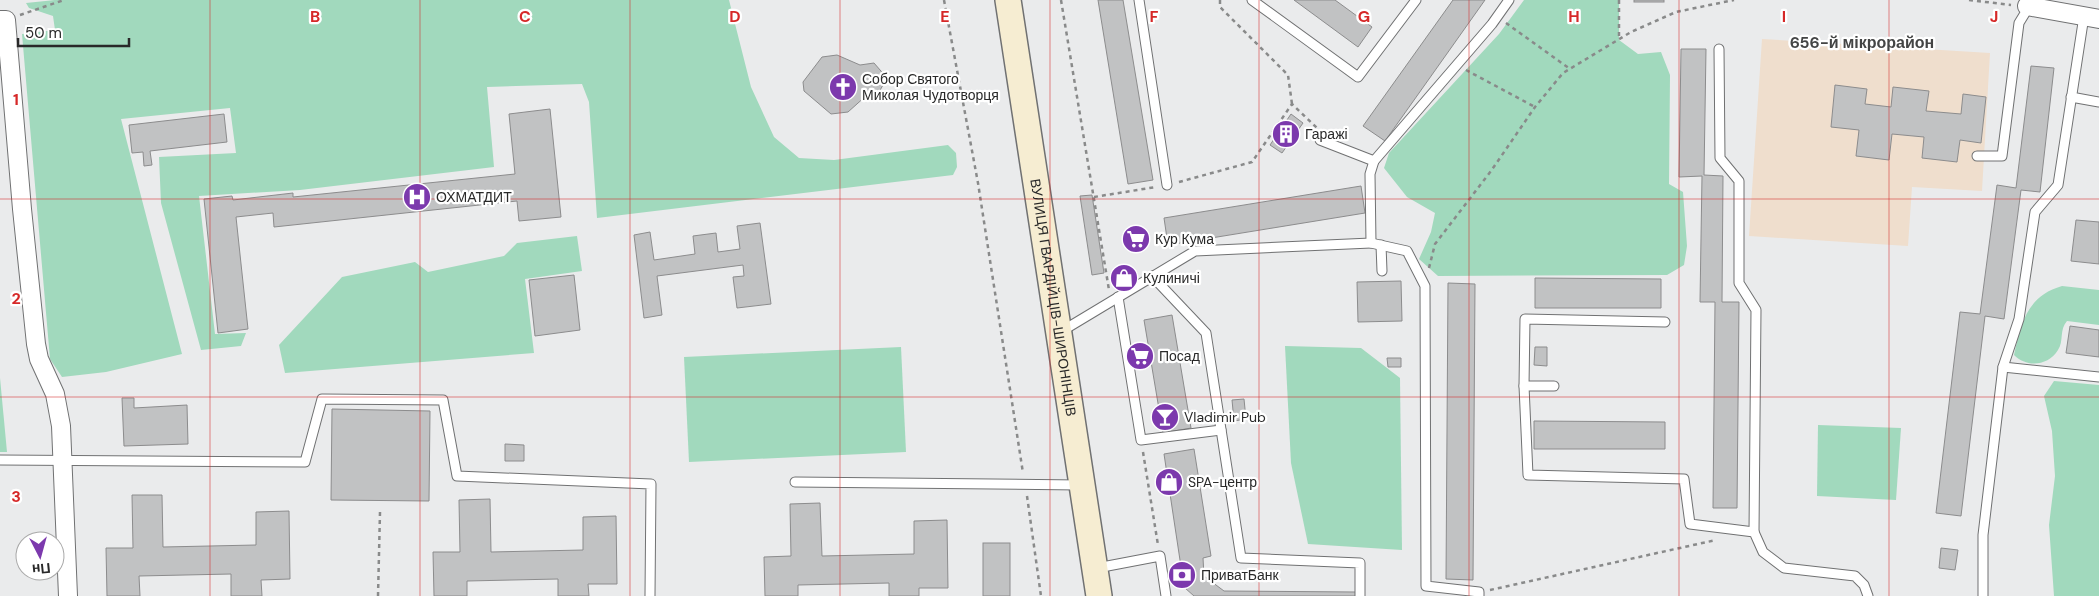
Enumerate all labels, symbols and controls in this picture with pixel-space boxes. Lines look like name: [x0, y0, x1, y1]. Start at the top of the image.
text: B: [310, 6, 320, 27]
text: C: [519, 6, 531, 27]
text: D: [729, 6, 741, 27]
text: E: [940, 6, 950, 27]
text: F: [1150, 6, 1159, 27]
text: G: [1358, 6, 1370, 27]
text: H: [1568, 6, 1580, 27]
text: I: [1782, 6, 1786, 27]
text: J: [1990, 6, 1998, 27]
scale bar: [18, 15, 129, 47]
text: 50 m: [25, 23, 62, 43]
district label: 656-й мікрорайон: [1790, 32, 1934, 53]
place label: Собор Святого Миколая Чудотворця: [862, 70, 999, 104]
church icon: Собор Святого Миколая Чудотворця: [828, 72, 858, 102]
text: 1: [13, 89, 19, 110]
building icon: Гаражі: [1271, 119, 1301, 149]
place label: Гаражі: [1305, 125, 1348, 143]
street label: ВУЛИЦЯ ГВАРДІЙЦІВ-ШИРОНІНЦІВ: [1026, 177, 1080, 418]
hospital icon: ОХМАТДИТ: [402, 182, 432, 212]
place label: ОХМАТДИТ: [436, 188, 512, 206]
supermarket icon: Кур Кума: [1121, 224, 1151, 254]
place label: Кур Кума: [1155, 230, 1214, 248]
shop icon: Кулиничі: [1109, 263, 1139, 293]
place label: Кулиничі: [1143, 269, 1200, 287]
text: 2: [11, 288, 21, 309]
supermarket icon: Посад: [1125, 341, 1155, 371]
place label: Посад: [1159, 347, 1200, 365]
bar icon: Vladimir Pub: [1150, 402, 1180, 432]
place label: Vladimir Pub: [1184, 408, 1266, 426]
shop icon: SPA-центр: [1154, 467, 1184, 497]
place label: SPA-центр: [1188, 473, 1257, 491]
text: 3: [11, 486, 21, 507]
north arrow: [15, 531, 65, 581]
text: Пн: [31, 559, 52, 579]
bank icon: ПриватБанк: [1167, 560, 1197, 590]
place label: ПриватБанк: [1201, 566, 1280, 584]

